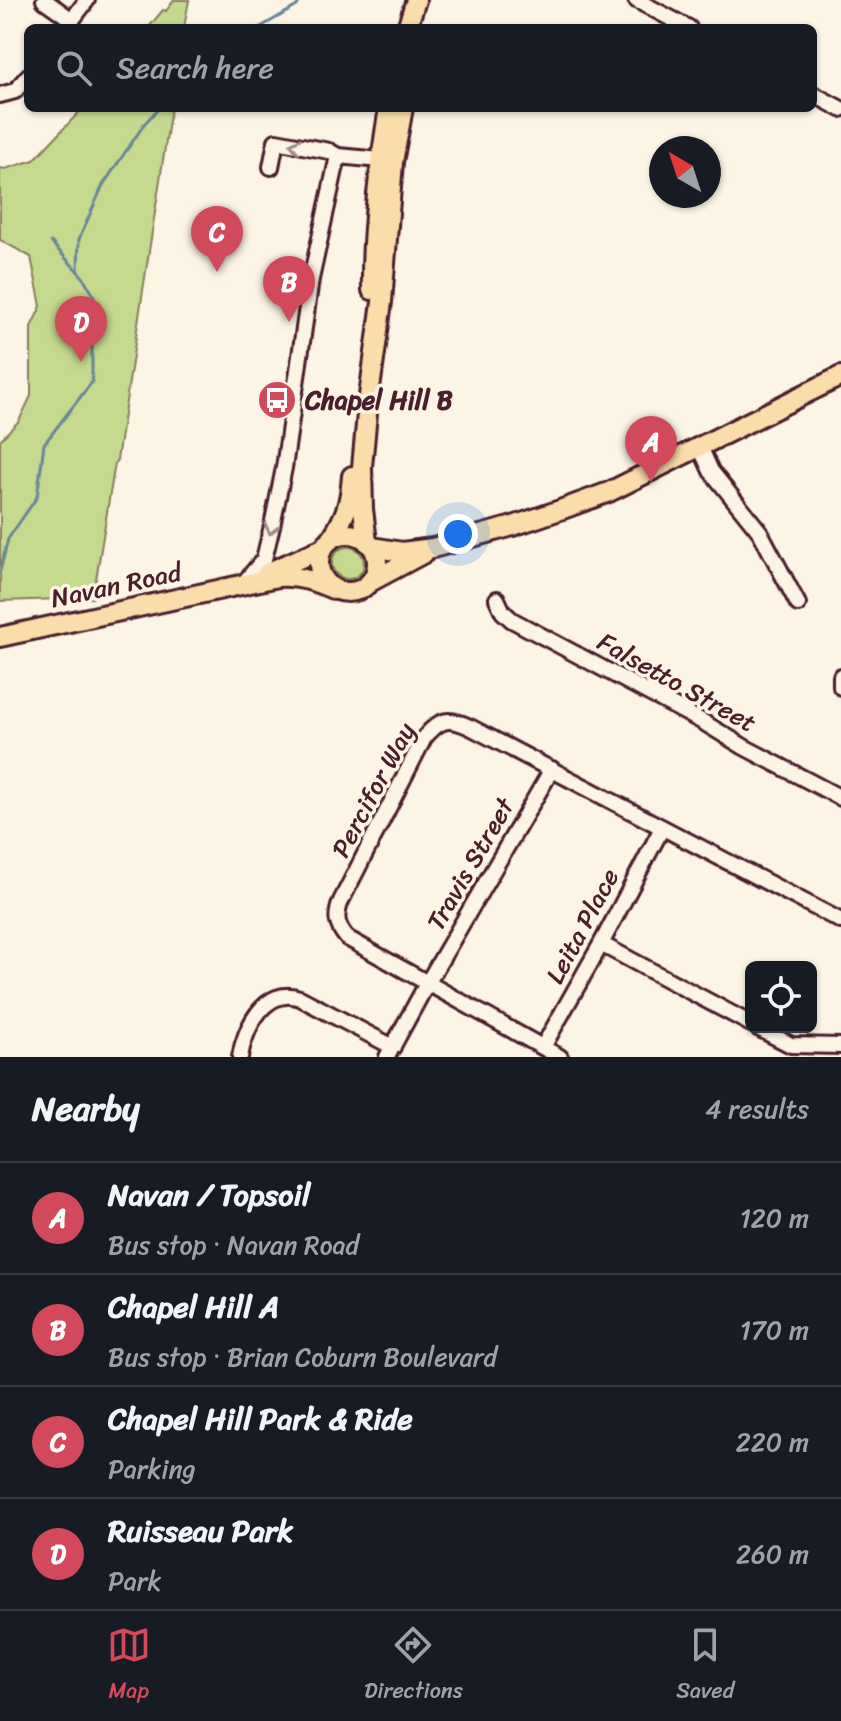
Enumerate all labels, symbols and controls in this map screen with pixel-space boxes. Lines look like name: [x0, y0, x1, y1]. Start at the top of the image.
search box: [24, 24, 817, 112]
text: Search here: [116, 41, 274, 95]
icon: search: [52, 46, 96, 90]
north arrow: [649, 136, 721, 208]
one-way arrow: [288, 137, 301, 154]
pin: C: [191, 206, 243, 272]
pin: B: [263, 256, 315, 322]
pin: D: [55, 296, 107, 362]
place label: Chapel Hill B: [304, 377, 453, 423]
bus stop icon: Chapel Hill B: [256, 379, 298, 421]
pin: A: [625, 416, 677, 482]
your location: [438, 514, 478, 554]
one-way arrow: [263, 522, 280, 536]
street label: Navan Road: [46, 548, 188, 621]
street label: Falsetto Street: [589, 619, 765, 745]
street label: Percifor Way: [318, 713, 428, 866]
street label: Travis Street: [413, 787, 527, 939]
street label: Leita Place: [532, 860, 632, 992]
map controls: [745, 961, 817, 1033]
button: locate: [745, 961, 817, 1033]
text: Nearby: [32, 1079, 140, 1139]
text: 4 results: [705, 1086, 809, 1132]
text: Navan / Topsoil: [108, 1168, 310, 1222]
text: A: [49, 1195, 67, 1241]
text: 120 m: [740, 1195, 809, 1241]
text: Bus stop · Navan Road: [108, 1222, 359, 1268]
text: Chapel Hill A: [108, 1280, 279, 1334]
text: B: [50, 1307, 66, 1353]
text: 170 m: [740, 1307, 809, 1353]
text: Bus stop · Brian Coburn Boulevard: [108, 1334, 497, 1380]
text: Chapel Hill Park & Ride: [108, 1392, 413, 1446]
text: C: [50, 1419, 66, 1465]
text: 220 m: [736, 1419, 809, 1465]
text: Parking: [108, 1446, 196, 1492]
text: Ruisseau Park: [108, 1504, 293, 1558]
text: D: [50, 1531, 66, 1577]
text: 260 m: [736, 1531, 809, 1577]
text: Park: [108, 1558, 161, 1604]
tab: Map: [107, 1623, 151, 1710]
tab: Directions: [364, 1623, 463, 1710]
tab: Saved: [676, 1623, 734, 1710]

